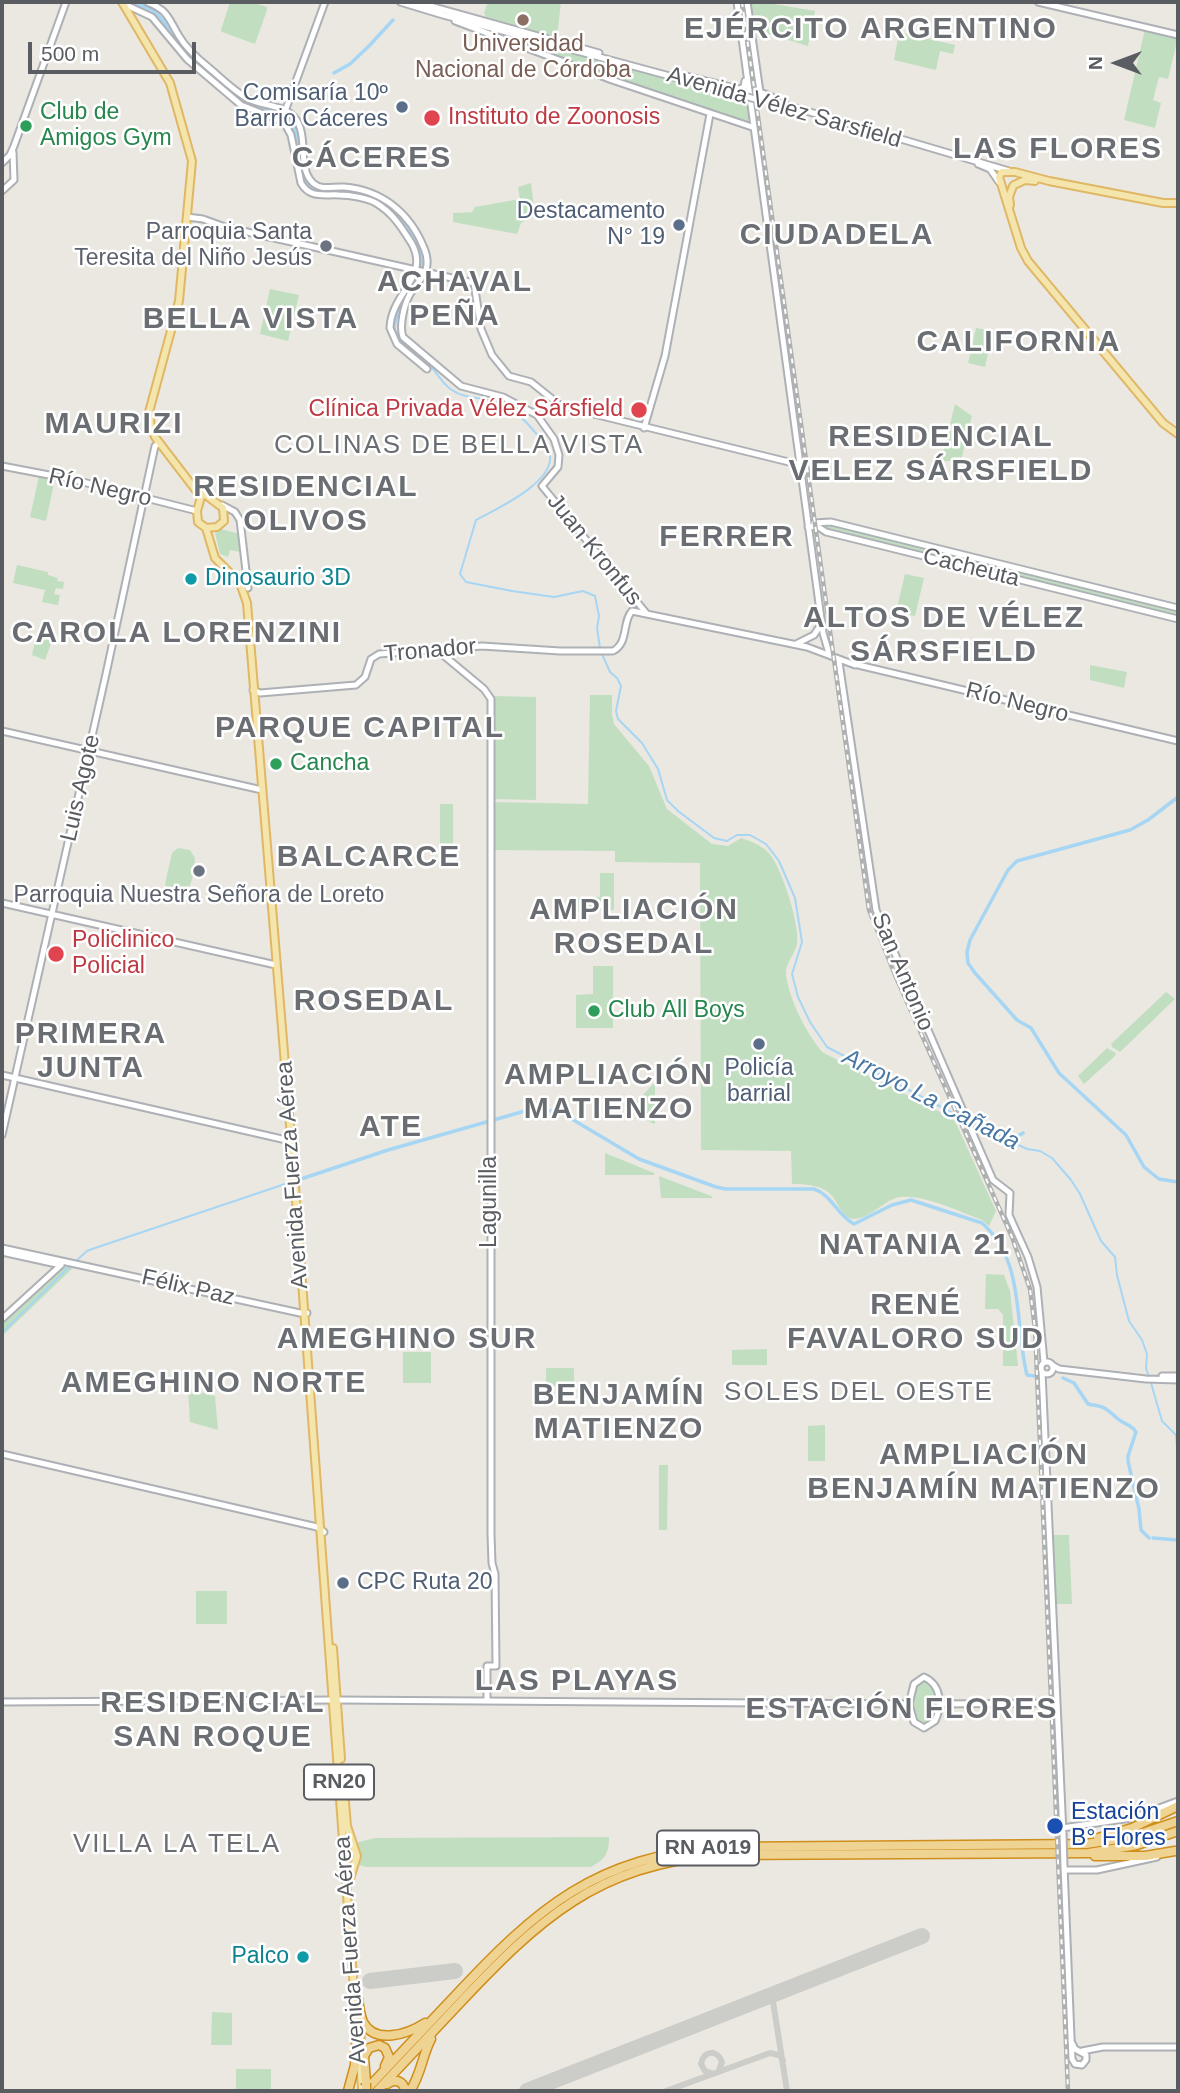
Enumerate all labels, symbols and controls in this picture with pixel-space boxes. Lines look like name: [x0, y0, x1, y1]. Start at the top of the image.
marker: Universidad Nacional de Córdoba: [515, 12, 531, 28]
district label: EJÉRCITO ARGENTINO: [686, 12, 1056, 48]
scale bar: [32, 28, 200, 72]
north arrow: [1082, 28, 1152, 98]
place label: Universidad Nacional de Córdoba: [415, 31, 631, 85]
text: 500 m: [41, 42, 99, 65]
text: N: [1085, 56, 1106, 70]
street label: Avenida Vélez Sarsfield: [664, 61, 904, 155]
place label: Comisaría 10º Barrio Cáceres: [235, 80, 388, 134]
place label: Club de Amigos Gym: [40, 99, 172, 153]
marker: Comisaría 10º Barrio Cáceres: [394, 99, 410, 115]
place label: Instituto de Zoonosis: [448, 104, 660, 132]
marker: Instituto de Zoonosis: [422, 108, 442, 128]
marker: Club de Amigos Gym: [18, 118, 34, 134]
district label: LAS FLORES: [954, 132, 1162, 168]
district label: CÁCERES: [293, 141, 451, 177]
place label: Destacamento N° 19: [517, 198, 665, 252]
marker: Destacamento N° 19: [671, 217, 687, 233]
district label: CIUDADELA: [741, 218, 933, 254]
place label: Parroquia Santa Teresita del Niño Jesús: [74, 219, 312, 273]
marker: Parroquia Santa Teresita del Niño Jesús: [318, 238, 334, 254]
district label: ACHAVAL PEÑA: [378, 265, 532, 336]
district label: BELLA VISTA: [144, 302, 358, 338]
district label: CALIFORNIA: [918, 325, 1120, 361]
place label: Clínica Privada Vélez Sársfield: [309, 396, 623, 424]
marker: Clínica Privada Vélez Sársfield: [629, 400, 649, 420]
district label: MAURIZI: [45, 407, 183, 443]
district label: RESIDENCIAL VELEZ SÁRSFIELD: [790, 420, 1092, 490]
district label: COLINAS DE BELLA VISTA: [277, 430, 641, 462]
street label: Río Negro: [46, 463, 154, 513]
district label: RESIDENCIAL OLIVOS: [195, 470, 417, 540]
street label: Juan Kronfus: [541, 489, 647, 611]
district label: FERRER: [660, 520, 794, 556]
street label: Cacheuta: [920, 543, 1022, 593]
place label: Dinosaurio 3D: [205, 565, 351, 593]
marker: Dinosaurio 3D: [183, 571, 199, 587]
district label: ALTOS DE VÉLEZ SÁRSFIELD: [805, 601, 1083, 672]
district label: CAROLA LORENZINI: [14, 616, 340, 652]
street label: Tronador: [383, 633, 477, 669]
street label: Río Negro: [963, 677, 1071, 729]
district label: PARQUE CAPITAL: [217, 711, 503, 747]
street label: Luis Agote: [55, 732, 107, 844]
place label: Cancha: [290, 750, 369, 778]
marker: Cancha: [268, 756, 284, 772]
district label: BALCARCE: [278, 840, 460, 876]
marker: Parroquia Nuestra Señora de Loreto: [191, 863, 207, 879]
place label: Parroquia Nuestra Señora de Loreto: [14, 882, 384, 910]
district label: AMPLIACIÓN ROSEDAL: [530, 893, 738, 964]
street label: San Antonio: [865, 909, 939, 1035]
place label: Policlinico Policial: [72, 927, 174, 981]
marker: Policlinico Policial: [46, 944, 66, 964]
district label: ROSEDAL: [295, 984, 453, 1020]
place label: Club All Boys: [608, 997, 745, 1025]
marker: Club All Boys: [586, 1003, 602, 1019]
district label: PRIMERA JUNTA: [16, 1017, 166, 1088]
marker: Policía barrial: [751, 1036, 767, 1052]
water label: Arroyo La Cañada: [838, 1043, 1024, 1157]
place label: Policía barrial: [724, 1055, 794, 1109]
district label: AMPLIACIÓN MATIENZO: [505, 1058, 713, 1128]
street label: Avenida Fuerza Aérea: [271, 1060, 315, 1290]
district label: ATE: [359, 1110, 423, 1146]
street label: Lagunilla: [476, 1156, 504, 1248]
district label: NATANIA 21: [820, 1228, 1010, 1264]
street label: Félix Paz: [139, 1264, 237, 1312]
district label: RENÉ FAVALORO SUD: [789, 1288, 1043, 1358]
district label: AMEGHINO SUR: [278, 1322, 536, 1358]
district label: AMEGHINO NORTE: [63, 1366, 365, 1402]
district label: SOLES DEL OESTE: [726, 1377, 992, 1409]
district label: BENJAMÍN MATIENZO: [534, 1378, 704, 1448]
district label: AMPLIACIÓN BENJAMÍN MATIENZO: [809, 1438, 1159, 1508]
place label: CPC Ruta 20: [357, 1569, 493, 1597]
marker: CPC Ruta 20: [335, 1575, 351, 1591]
district label: LAS PLAYAS: [476, 1664, 678, 1700]
district label: RESIDENCIAL SAN ROQUE: [102, 1686, 324, 1756]
district label: ESTACIÓN FLORES: [747, 1692, 1057, 1728]
road number: RN20: [304, 1764, 374, 1800]
place label: Estación B° Flores: [1071, 1799, 1166, 1853]
marker: Estación B° Flores: [1045, 1816, 1065, 1836]
district label: VILLA LA TELA: [75, 1829, 279, 1861]
road number: RN A019: [657, 1830, 759, 1866]
street label: Avenida Fuerza Aérea: [329, 1835, 373, 2065]
place label: Palco: [231, 1943, 289, 1971]
marker: Palco: [295, 1949, 311, 1965]

